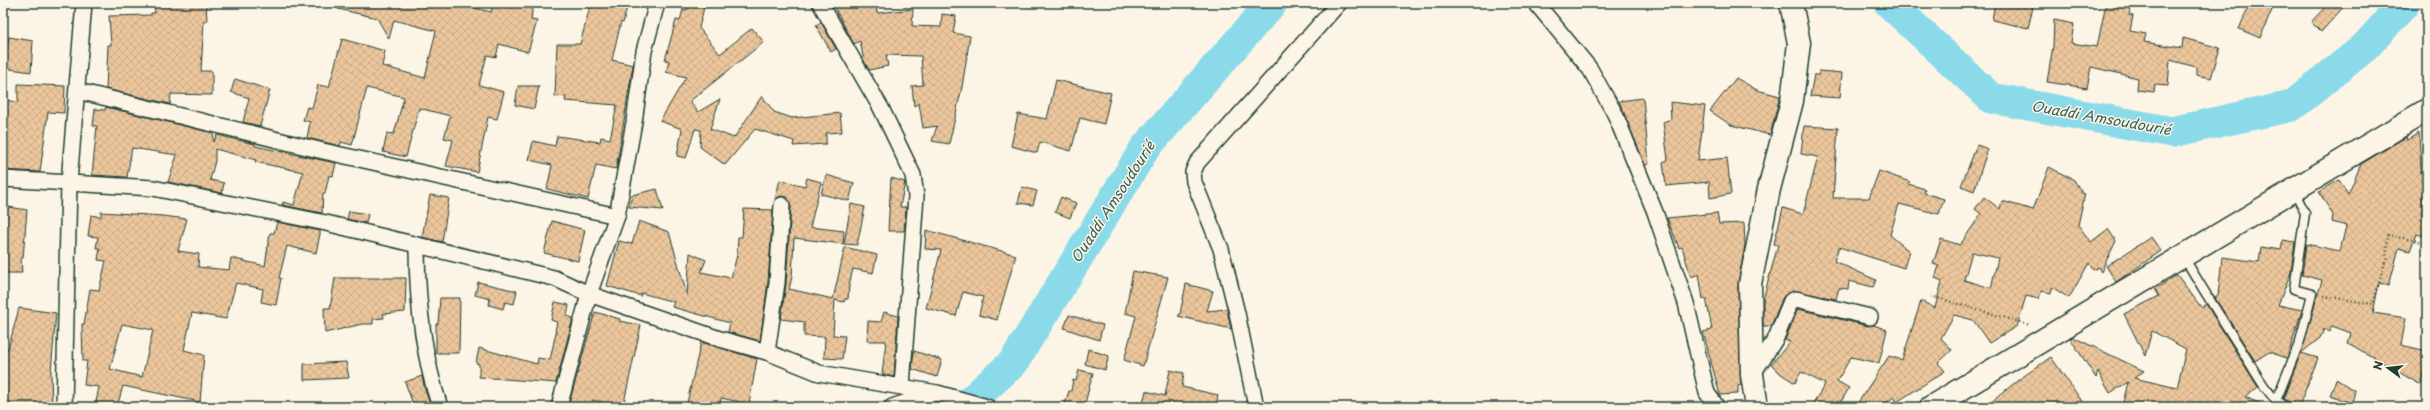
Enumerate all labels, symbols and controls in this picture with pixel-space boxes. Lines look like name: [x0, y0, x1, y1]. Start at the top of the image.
water label: Ouaddi Amsoudourié: [2030, 95, 2174, 140]
water label: Ouaddi Amsoudourié: [1065, 136, 1161, 267]
north arrow: [2368, 348, 2408, 388]
text: N: [2369, 359, 2387, 372]

